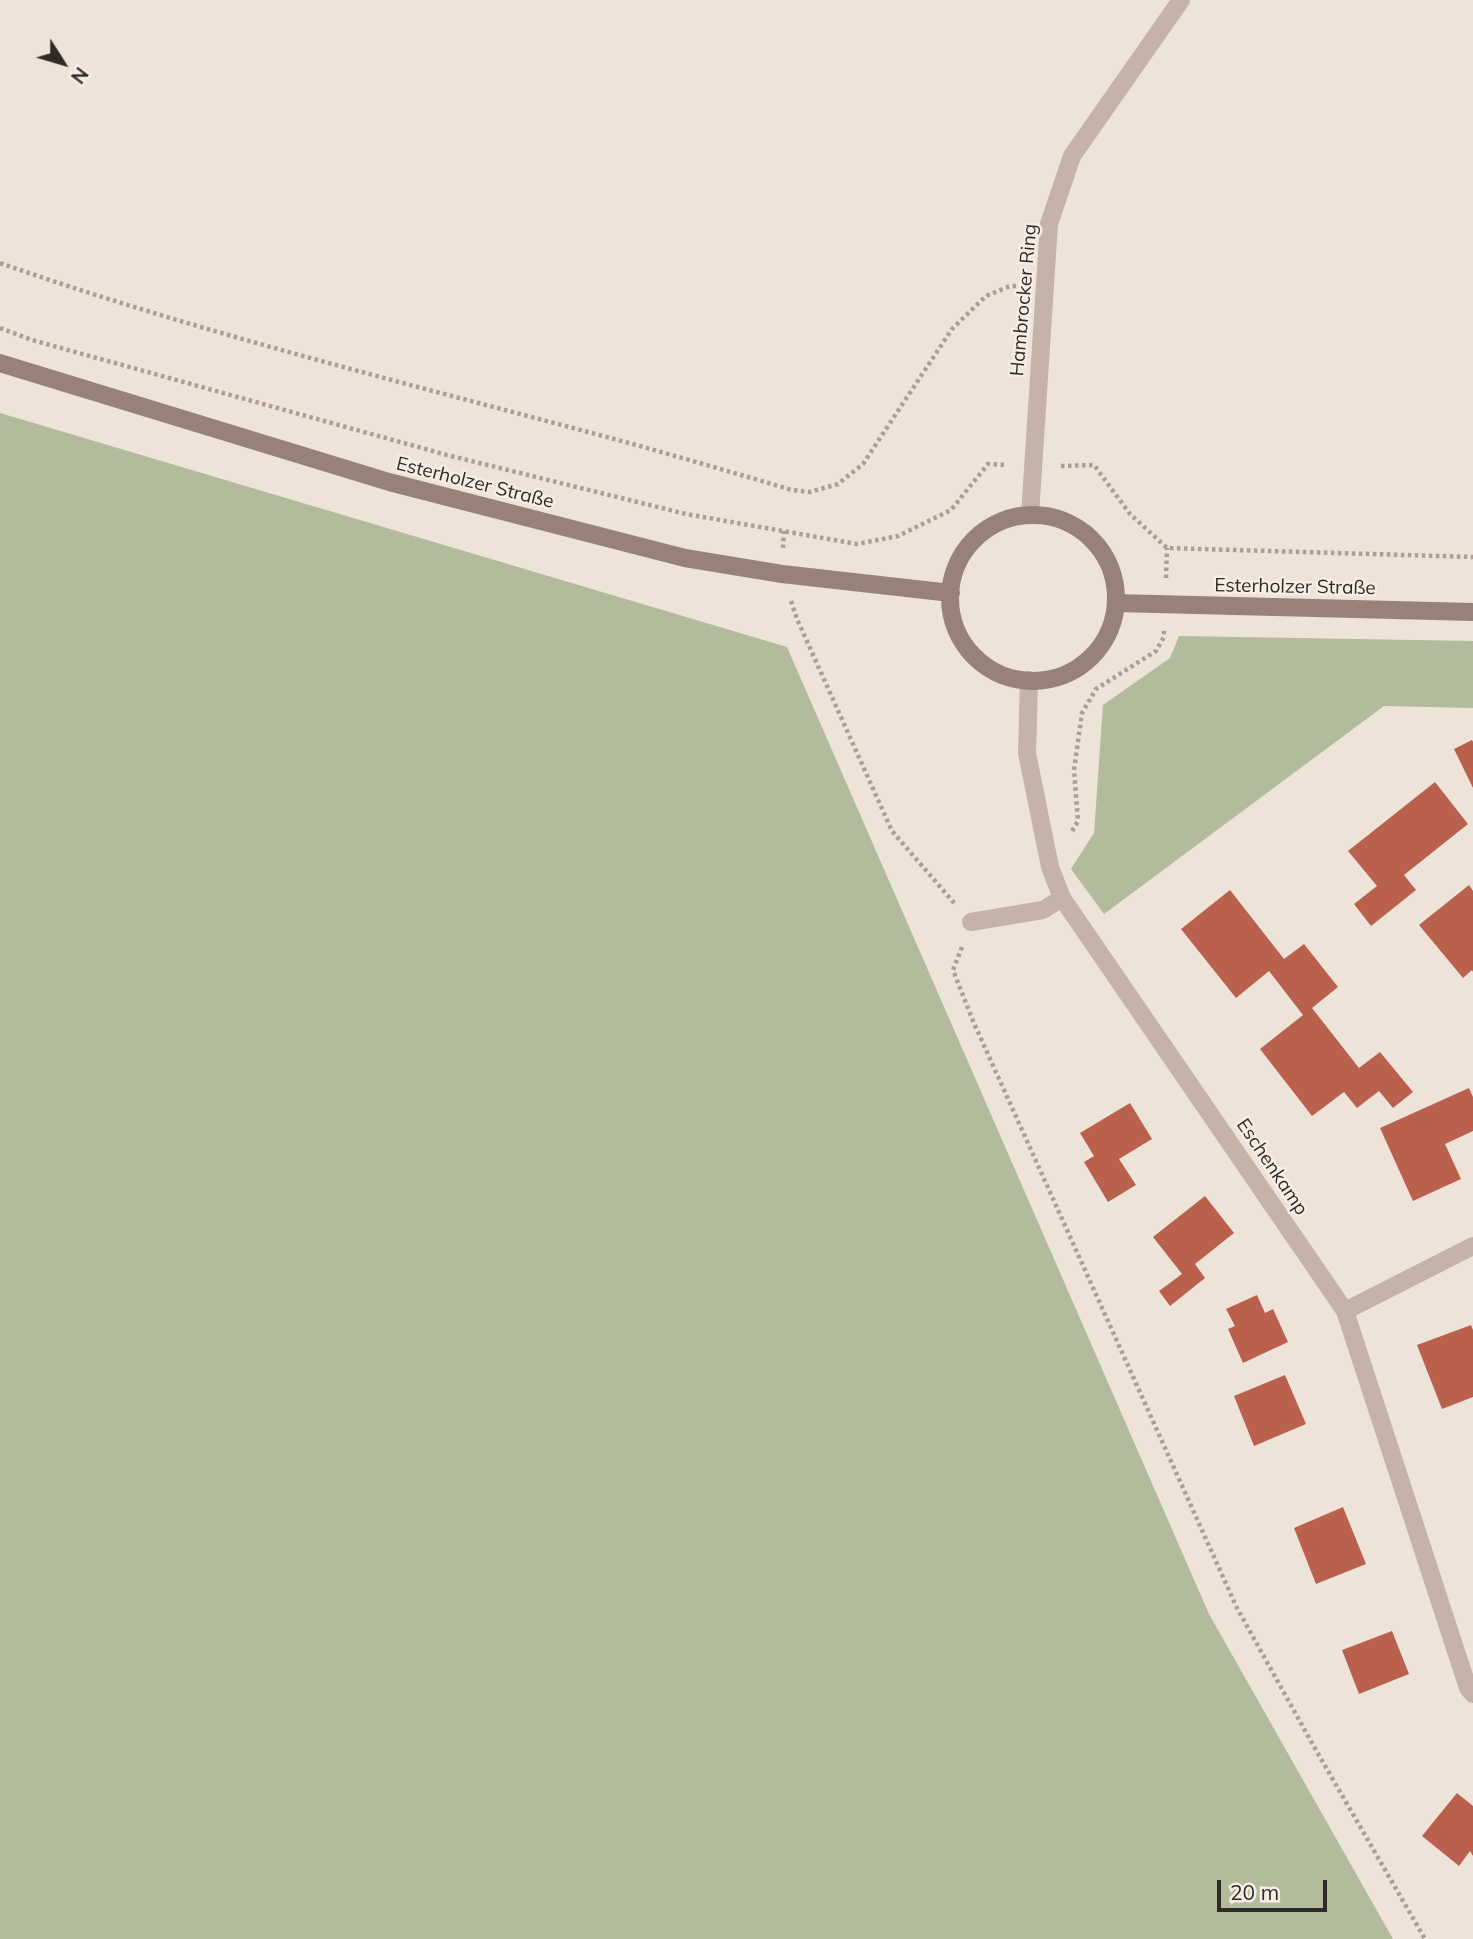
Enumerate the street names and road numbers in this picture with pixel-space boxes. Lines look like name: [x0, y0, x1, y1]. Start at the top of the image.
street label: Hambrocker Ring: [1006, 223, 1042, 377]
street label: Esterholzer Straße: [394, 452, 556, 514]
street label: Esterholzer Straße: [1214, 574, 1376, 600]
street label: Eschenkamp: [1231, 1114, 1313, 1220]

